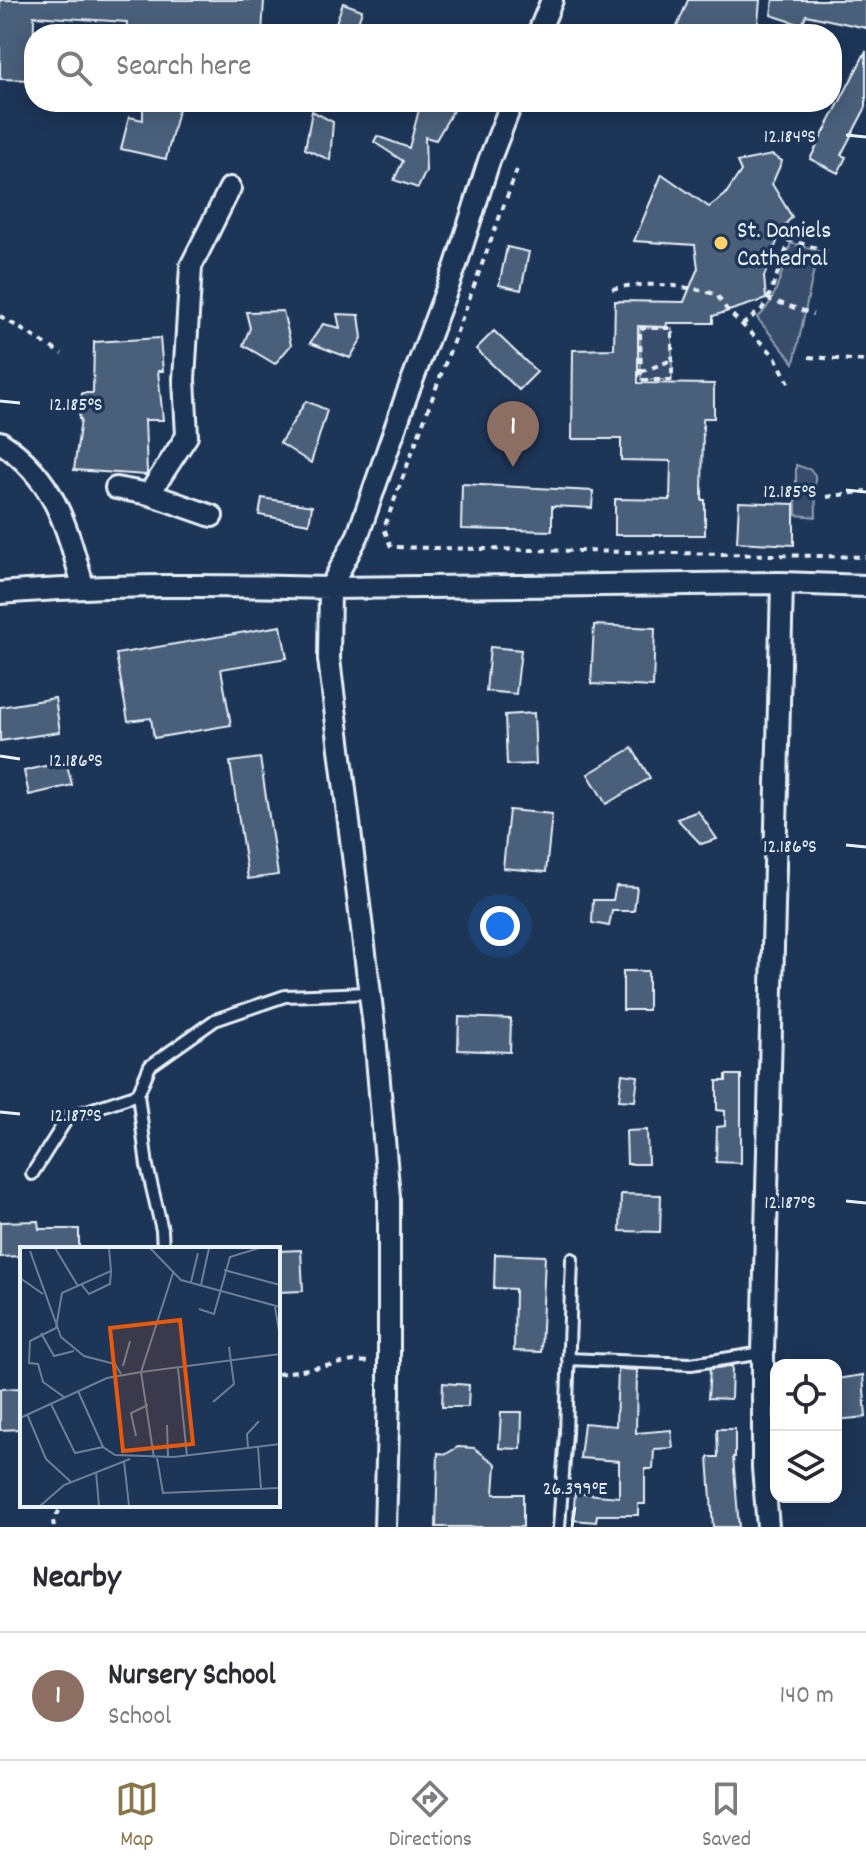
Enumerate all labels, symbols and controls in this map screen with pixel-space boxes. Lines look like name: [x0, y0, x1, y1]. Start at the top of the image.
search box: [24, 24, 842, 112]
icon: search: [52, 46, 96, 90]
text: Search here: [116, 47, 252, 90]
text: 12.184°S: [764, 124, 816, 152]
place label: St. Daniels Cathedral: [737, 215, 831, 277]
marker: St. Daniels Cathedral: [712, 234, 730, 252]
text: 12.185°S: [49, 392, 103, 420]
pin: 1: [487, 401, 539, 467]
text: 12.185°S: [763, 479, 817, 507]
text: 12.186°S: [49, 748, 103, 776]
text: 12.186°S: [763, 834, 817, 862]
your location: [480, 906, 520, 946]
text: 12.187°S: [50, 1103, 102, 1131]
text: 12.187°S: [764, 1190, 816, 1218]
inset map: [20, 1247, 280, 1507]
map controls: [770, 1359, 842, 1503]
button: locate: [770, 1359, 842, 1431]
button: layers: [770, 1431, 842, 1503]
text: 26.399°E: [543, 1476, 607, 1504]
text: Nearby: [32, 1555, 121, 1604]
text: Nursery School: [108, 1656, 276, 1699]
text: 1: [55, 1678, 61, 1715]
text: 140 m: [780, 1678, 834, 1715]
text: School: [108, 1699, 171, 1736]
tab: Map: [115, 1777, 159, 1856]
tab: Directions: [389, 1777, 472, 1856]
tab: Saved: [702, 1777, 751, 1856]

